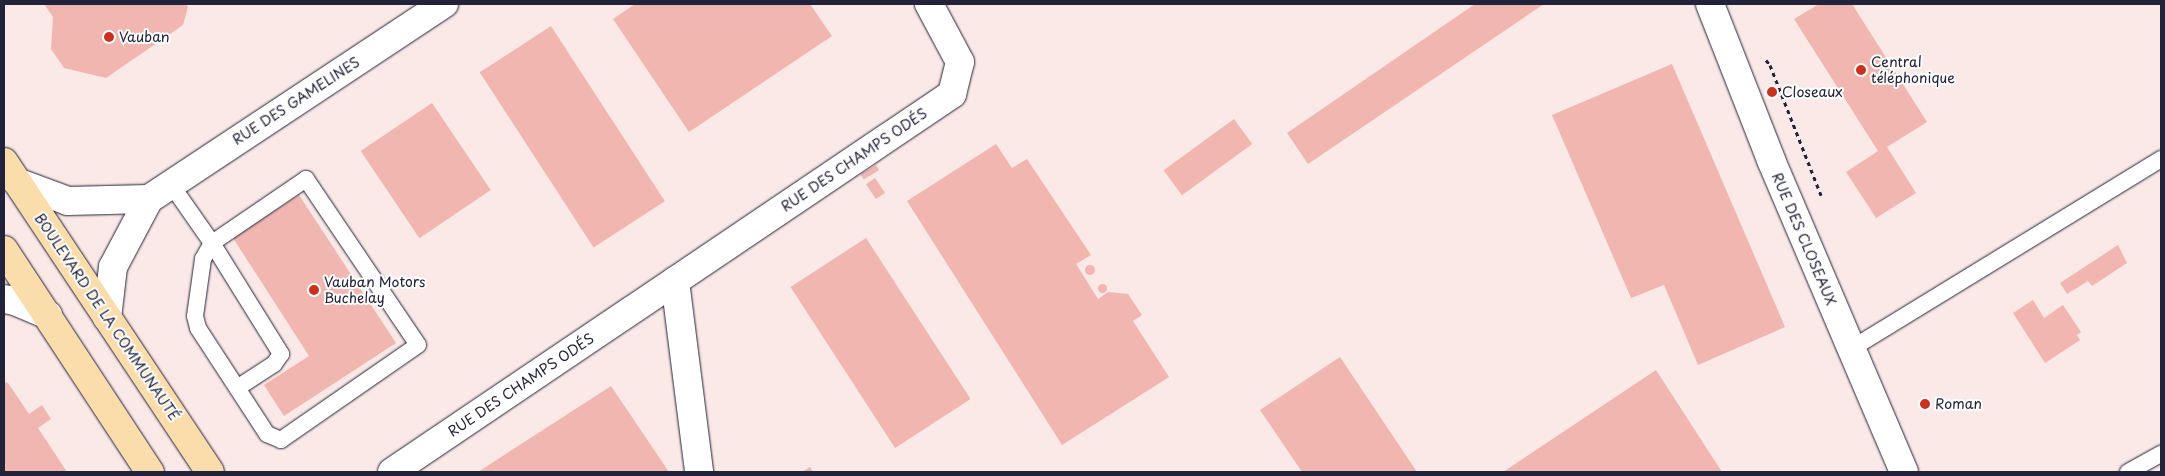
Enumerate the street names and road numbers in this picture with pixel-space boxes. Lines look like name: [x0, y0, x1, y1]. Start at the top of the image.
street label: RUE DES GAMELINES: [229, 53, 363, 149]
street label: RUE DES CHAMPS ODÉS: [777, 104, 931, 216]
street label: RUE DES CLOSEAUX: [1768, 170, 1840, 308]
street label: BOULEVARD DE LA COMMUNAUTÉ: [31, 210, 183, 424]
street label: RUE DES CHAMPS ODÉS: [444, 329, 598, 441]

